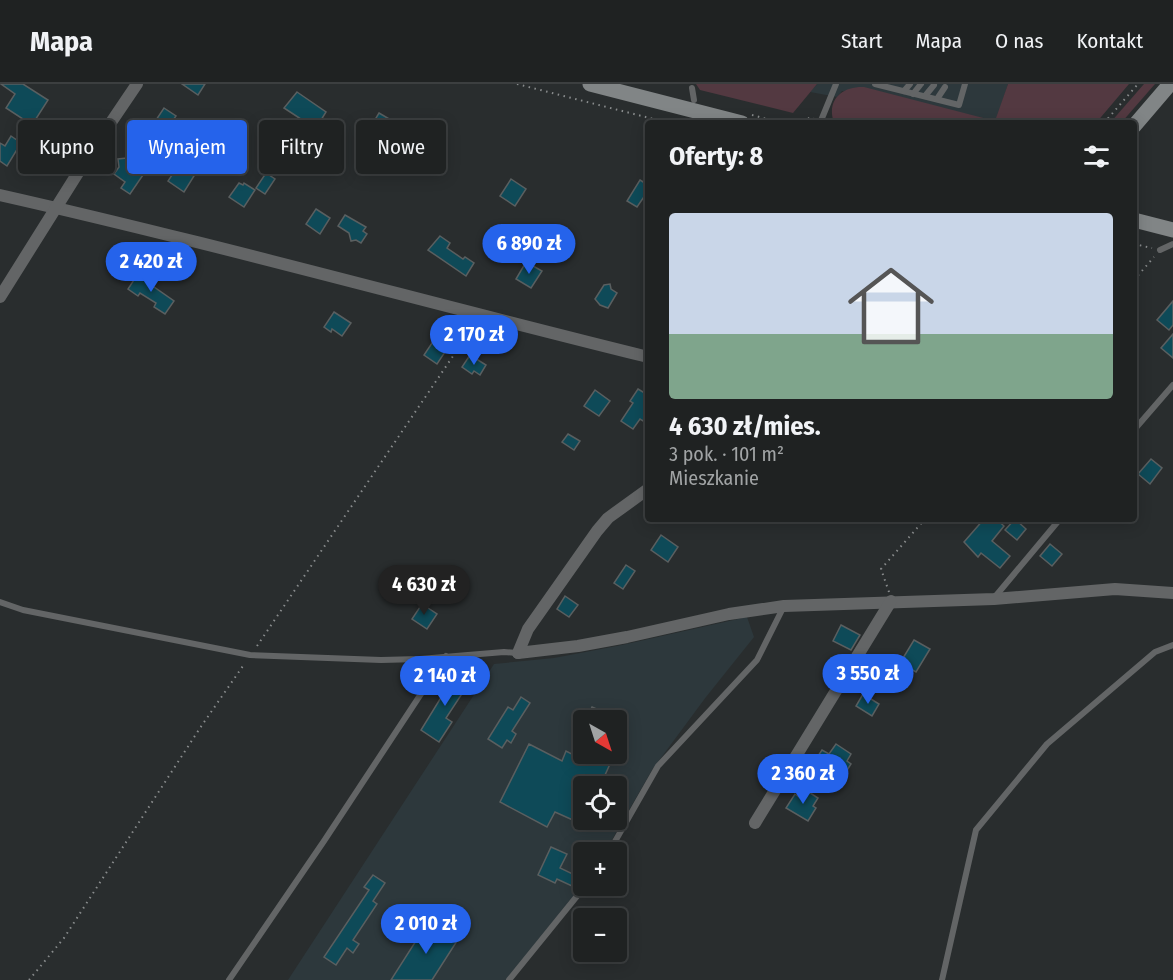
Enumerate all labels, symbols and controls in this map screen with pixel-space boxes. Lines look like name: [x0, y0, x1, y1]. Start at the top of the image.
text: Mapa: [30, 25, 93, 58]
text: Start: [841, 28, 883, 54]
text: Mapa: [916, 28, 962, 54]
text: O nas: [995, 28, 1043, 54]
text: Kontakt: [1076, 28, 1143, 54]
chip: Kupno: [18, 120, 115, 174]
chip: Wynajem: [127, 120, 247, 174]
chip: Filtry: [259, 120, 344, 174]
chip: Nowe: [356, 120, 446, 174]
icon: filters: [1080, 140, 1113, 173]
text: Oferty: 8: [669, 141, 763, 172]
pin: 6 890 zł: [467, 224, 591, 275]
text: 6 890 zł: [496, 231, 562, 255]
pin: 2 420 zł: [89, 242, 213, 293]
text: 2 420 zł: [120, 249, 182, 273]
icon: home: [837, 252, 945, 360]
pin: 2 170 zł: [412, 315, 536, 366]
text: 2 170 zł: [444, 322, 504, 346]
text: 4 630 zł/mies.: [669, 411, 821, 442]
text: 3 pok. · 101 m²: [669, 442, 784, 466]
text: Mieszkanie: [669, 466, 759, 490]
pin: 4 630 zł: [362, 565, 486, 616]
text: 4 630 zł: [392, 572, 456, 596]
pin: 3 550 zł: [806, 654, 930, 705]
pin: 2 140 zł: [383, 656, 507, 707]
text: 3 550 zł: [837, 661, 899, 685]
text: 2 140 zł: [414, 663, 476, 687]
north arrow: [573, 710, 627, 764]
map controls: [573, 710, 627, 962]
pin: 2 360 zł: [741, 754, 865, 805]
text: 2 360 zł: [771, 761, 835, 785]
button: locate: [573, 776, 627, 830]
button: +: [573, 842, 627, 896]
pin: 2 010 zł: [364, 904, 488, 955]
button: −: [573, 908, 627, 962]
text: 2 010 zł: [395, 911, 457, 935]

